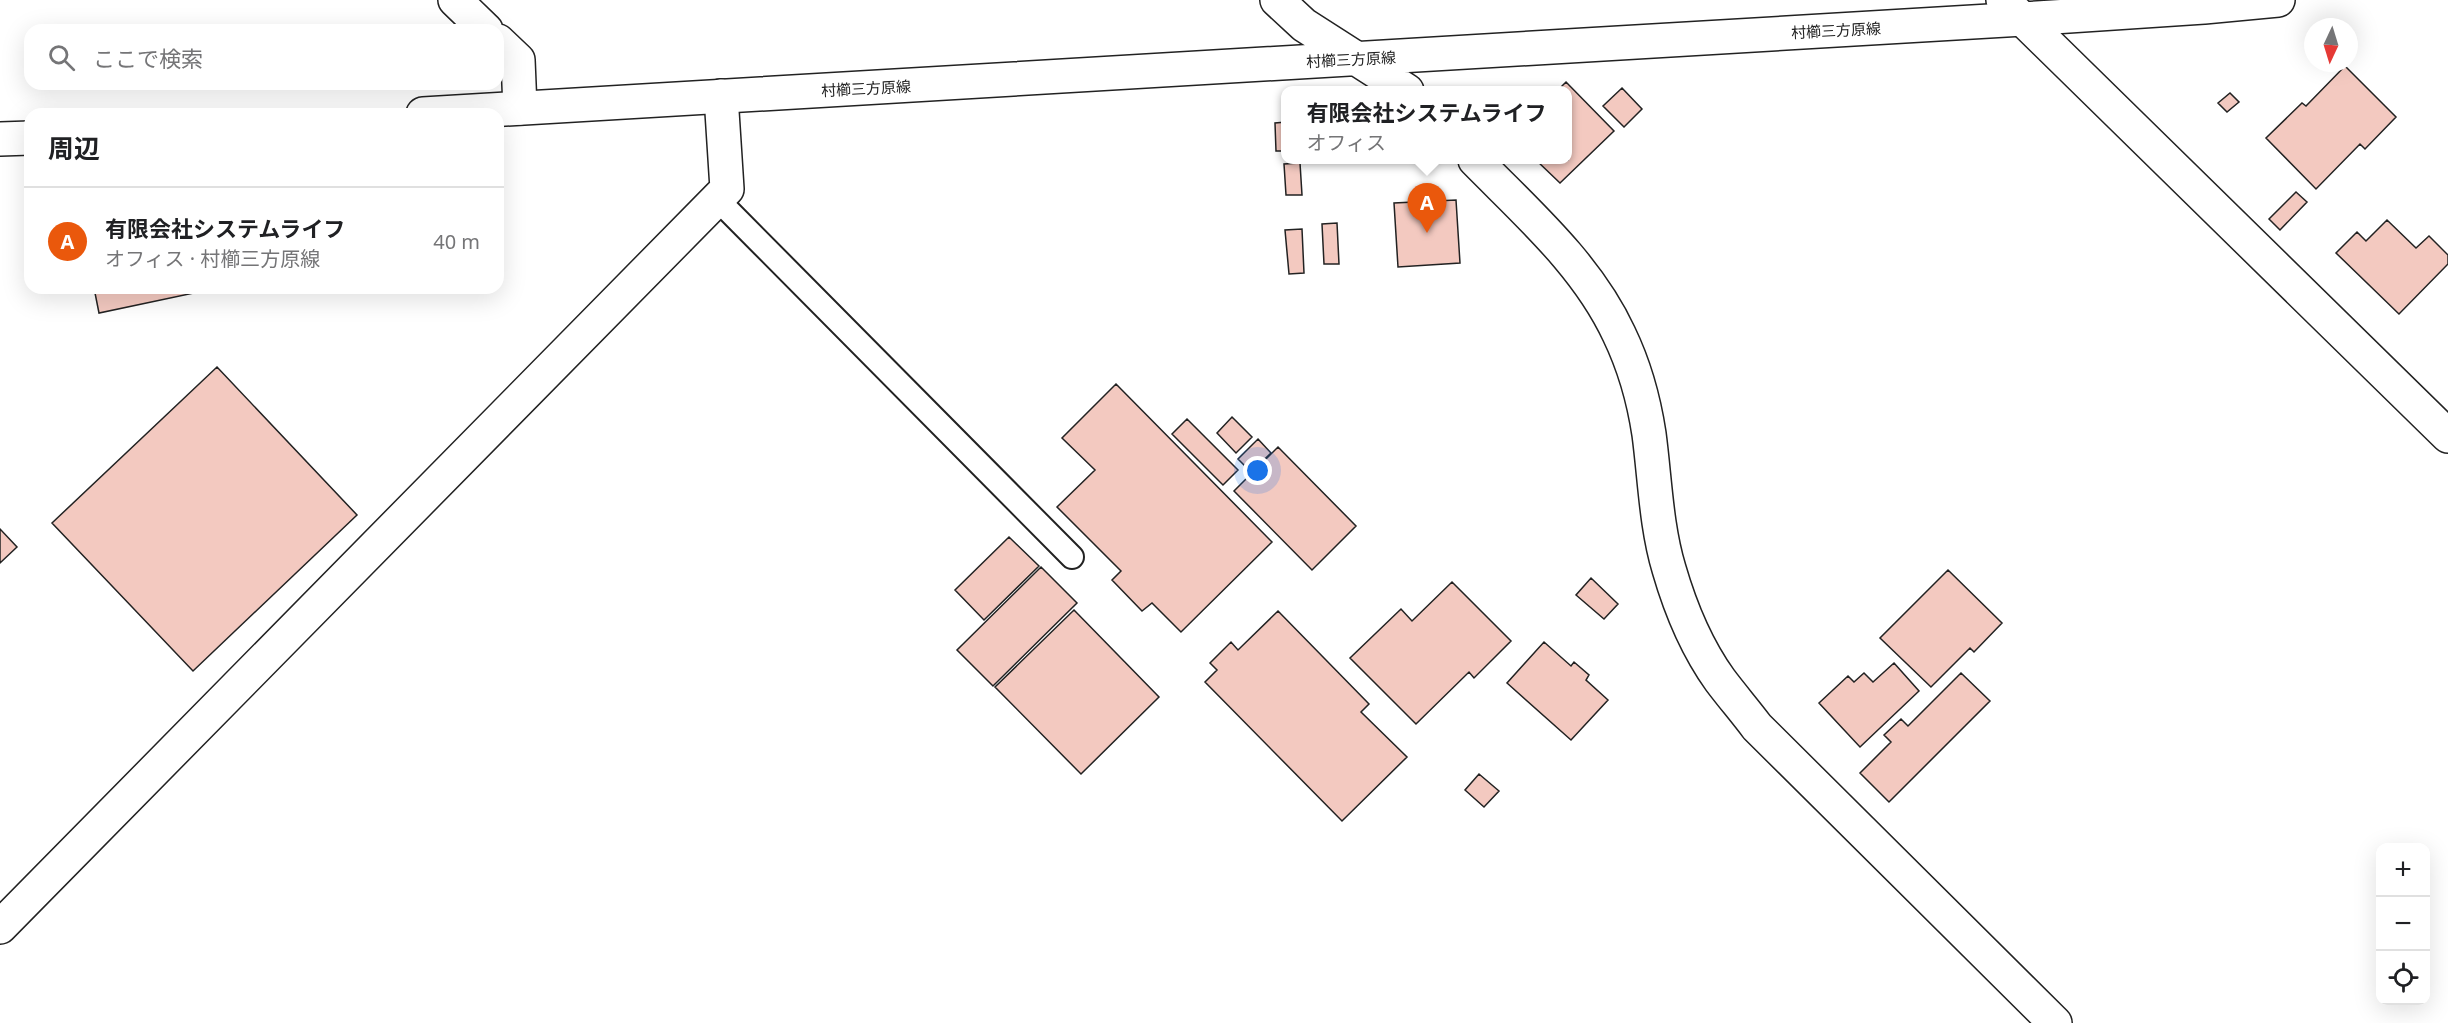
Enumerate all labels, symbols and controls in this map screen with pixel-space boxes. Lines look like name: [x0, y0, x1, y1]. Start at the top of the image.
street label: 村櫛三方原線: [1791, 18, 1881, 42]
north arrow: [2304, 18, 2358, 72]
search box: [24, 24, 504, 90]
icon: search: [45, 41, 78, 74]
text: ここで検索: [93, 43, 203, 73]
street label: 村櫛三方原線: [1306, 47, 1396, 71]
street label: 村櫛三方原線: [821, 76, 911, 100]
popup: [1281, 86, 1572, 164]
text: 有限会社システムライフ: [1306, 97, 1547, 127]
text: オフィス: [1306, 129, 1386, 156]
text: 周辺: [48, 130, 100, 166]
pin: A: [1408, 184, 1446, 233]
text: 有限会社システムライフ: [105, 213, 345, 243]
text: A: [61, 228, 74, 255]
text: 40 m: [433, 228, 480, 255]
text: オフィス · 村櫛三方原線: [105, 245, 320, 272]
your location: [1243, 456, 1272, 485]
map controls: [2376, 843, 2430, 1005]
button: +: [2376, 843, 2430, 897]
button: −: [2376, 897, 2430, 951]
button: locate: [2376, 951, 2430, 1005]

